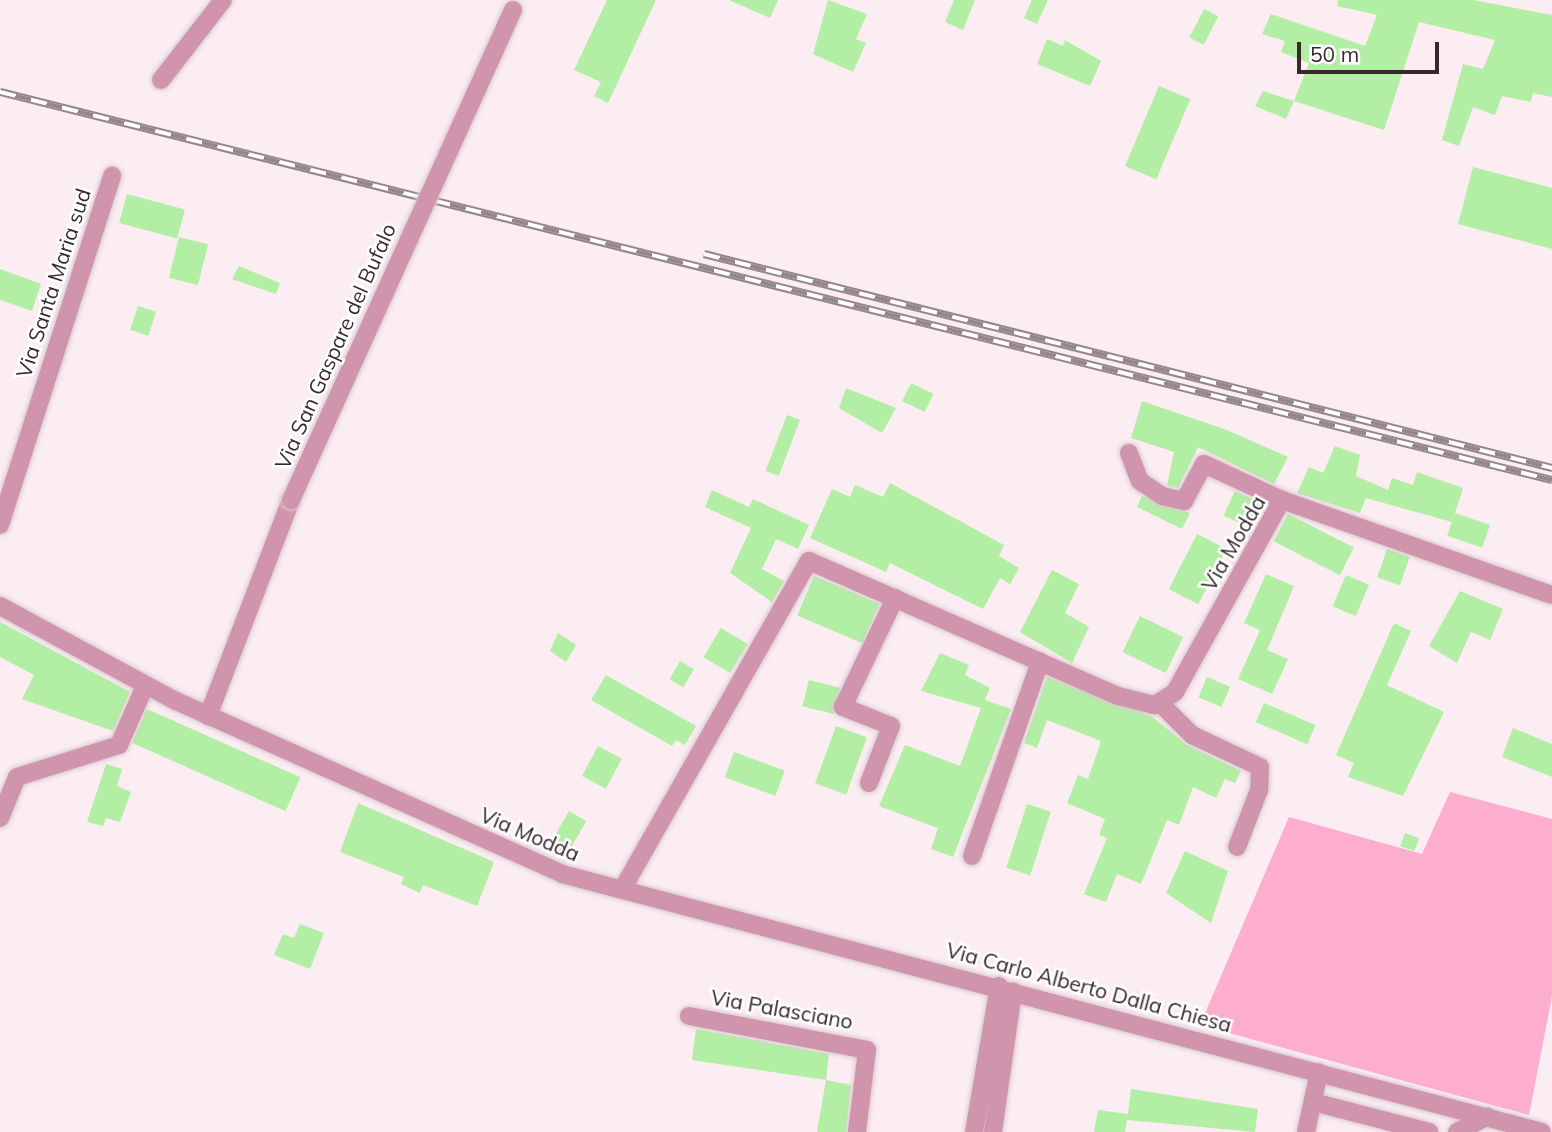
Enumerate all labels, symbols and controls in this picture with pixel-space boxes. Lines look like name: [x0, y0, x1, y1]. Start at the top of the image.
scale bar: [1300, 28, 1442, 72]
text: 50 m: [1310, 41, 1359, 67]
street label: Via Santa Maria sud: [10, 185, 96, 381]
street label: Via San Gaspare del Bufalo: [269, 219, 401, 473]
street label: Via Modda: [1196, 491, 1270, 595]
street label: Via Modda: [476, 802, 584, 866]
street label: Via Carlo Alberto Dalla Chiesa: [944, 937, 1234, 1037]
street label: Via Palasciano: [709, 984, 855, 1034]

